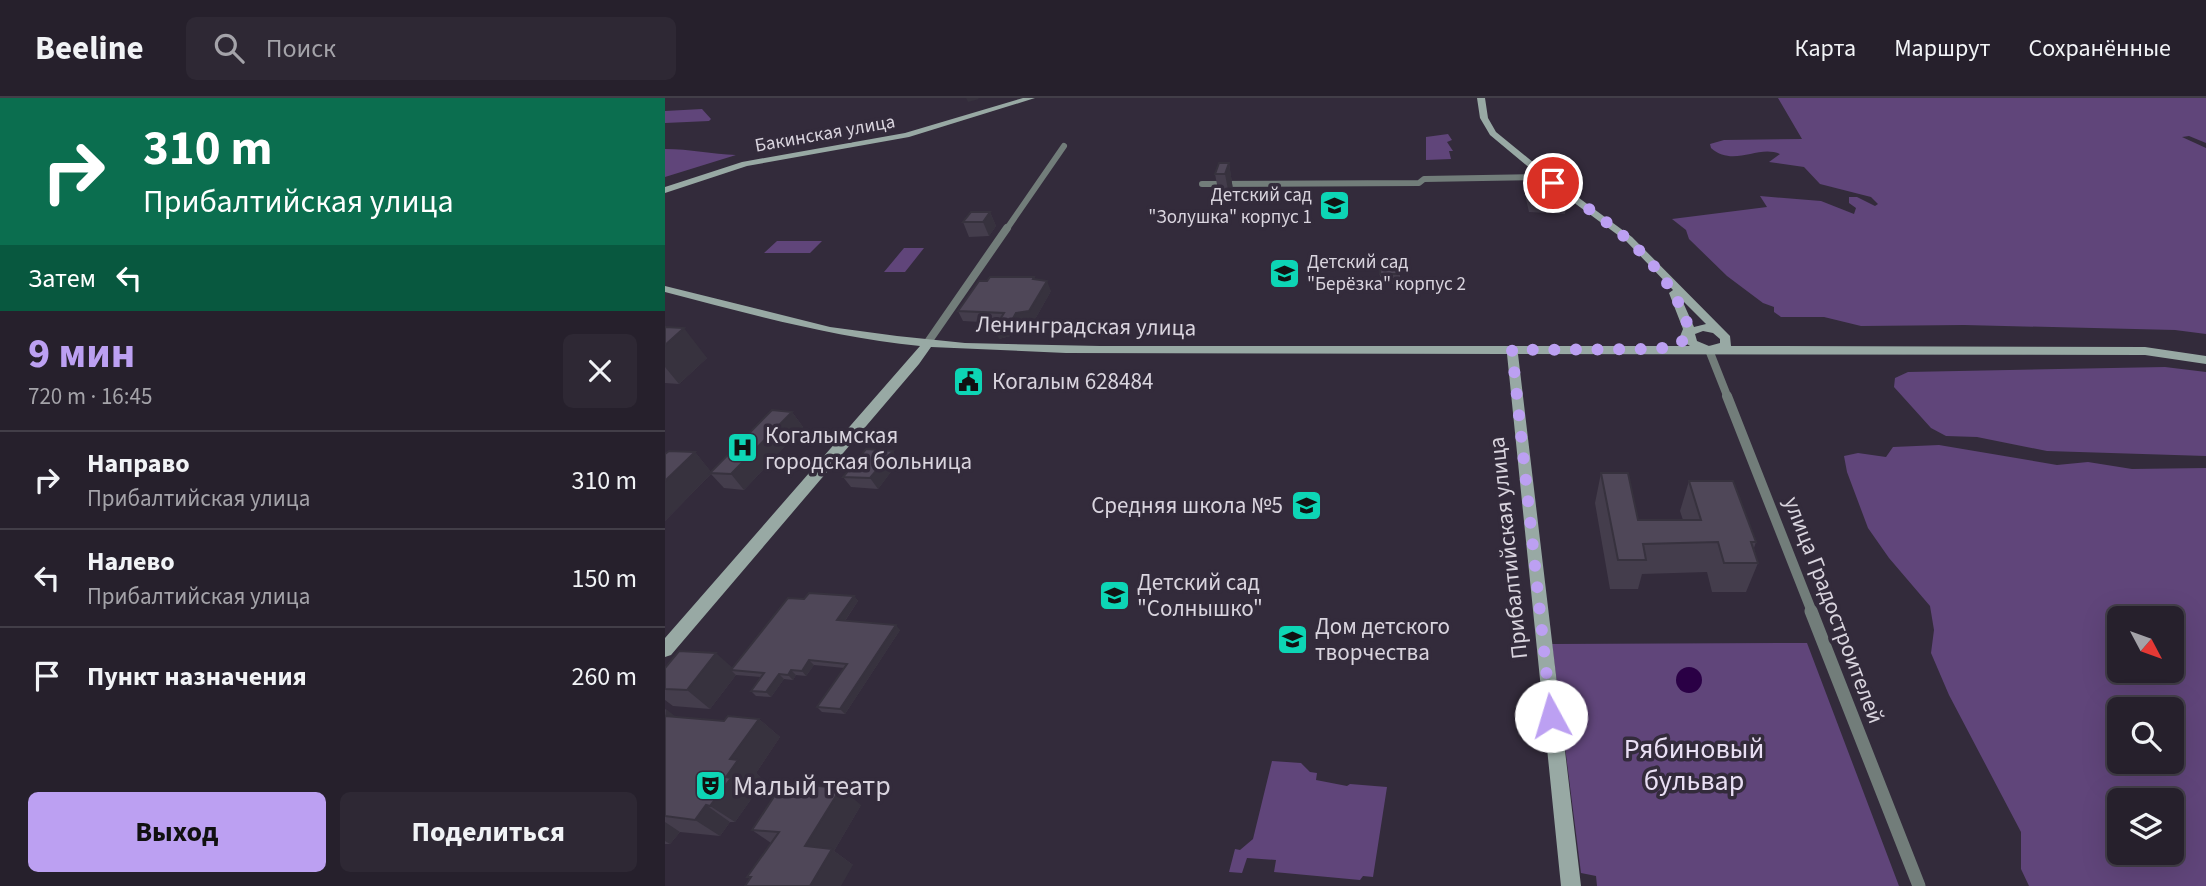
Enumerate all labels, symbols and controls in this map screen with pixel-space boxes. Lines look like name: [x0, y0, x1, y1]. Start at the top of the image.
search box: [186, 17, 676, 80]
text: Beeline: [35, 25, 144, 72]
icon: search: [210, 29, 248, 67]
text: Поиск: [266, 30, 336, 67]
text: Карта: [1795, 31, 1856, 66]
text: Маршрут: [1894, 31, 1990, 66]
text: Сохранённые: [2028, 31, 2171, 66]
street label: Бакинская улица: [753, 108, 897, 160]
text: 310 m: [143, 114, 272, 184]
icon: right: [28, 126, 119, 217]
pin: [1523, 153, 1583, 213]
icon: arrive: [1534, 164, 1572, 202]
text: Прибалтийская улица: [143, 179, 454, 225]
place label: Детский сад "Золушка" корпус 1: [1148, 182, 1312, 231]
school or university icon: Детский сад "Золушка" корпус 1: [1318, 189, 1352, 223]
place label: Детский сад "Берёзка" корпус 2: [1307, 249, 1466, 298]
school or university icon: Детский сад "Берёзка" корпус 2: [1267, 256, 1301, 290]
icon: left: [110, 259, 148, 297]
text: Затем: [28, 260, 96, 297]
street label: Ленинградская улица: [975, 308, 1197, 344]
text: 9 мин: [28, 324, 135, 384]
button: close: [563, 334, 637, 408]
public building icon: Когалым 628484: [952, 364, 986, 398]
place label: Когалым 628484: [992, 365, 1153, 398]
text: 720 m · 16:45: [28, 380, 152, 413]
place label: Когалымская городская больница: [765, 419, 972, 478]
hospital icon: Когалымская городская больница: [725, 431, 759, 465]
street label: Прибалтийская улица: [1480, 435, 1536, 661]
text: Направо: [87, 445, 190, 482]
icon: right: [28, 461, 66, 499]
text: 310 m: [571, 462, 637, 499]
text: Прибалтийская улица: [87, 482, 310, 515]
school or university icon: Средняя школа №5: [1289, 488, 1323, 522]
place label: Средняя школа №5: [1091, 489, 1283, 522]
street label: улица Градостроителей: [1775, 492, 1893, 728]
text: Налево: [87, 543, 175, 580]
icon: left: [28, 559, 66, 597]
text: 150 m: [571, 560, 637, 597]
place label: Детский сад "Солнышко": [1137, 566, 1263, 625]
school or university icon: Детский сад "Солнышко": [1097, 578, 1131, 612]
text: Прибалтийская улица: [87, 580, 310, 613]
north arrow: [2107, 606, 2184, 682]
map controls: [2107, 606, 2184, 865]
place label: Дом детского творчества: [1315, 610, 1450, 669]
school or university icon: Дом детского творчества: [1275, 622, 1309, 656]
icon: arrive: [28, 657, 66, 695]
text: Пункт назначения: [87, 658, 307, 695]
text: 260 m: [571, 658, 637, 695]
position arrow: [1514, 679, 1588, 753]
button: search: [2107, 697, 2184, 774]
park label: Рябиновый бульвар: [1624, 729, 1764, 801]
place label: Малый театр: [733, 766, 891, 806]
theatre icon: Малый театр: [693, 769, 727, 803]
button: layers: [2107, 788, 2184, 865]
button: Выход: [28, 792, 326, 872]
button: Поделиться: [340, 792, 637, 872]

